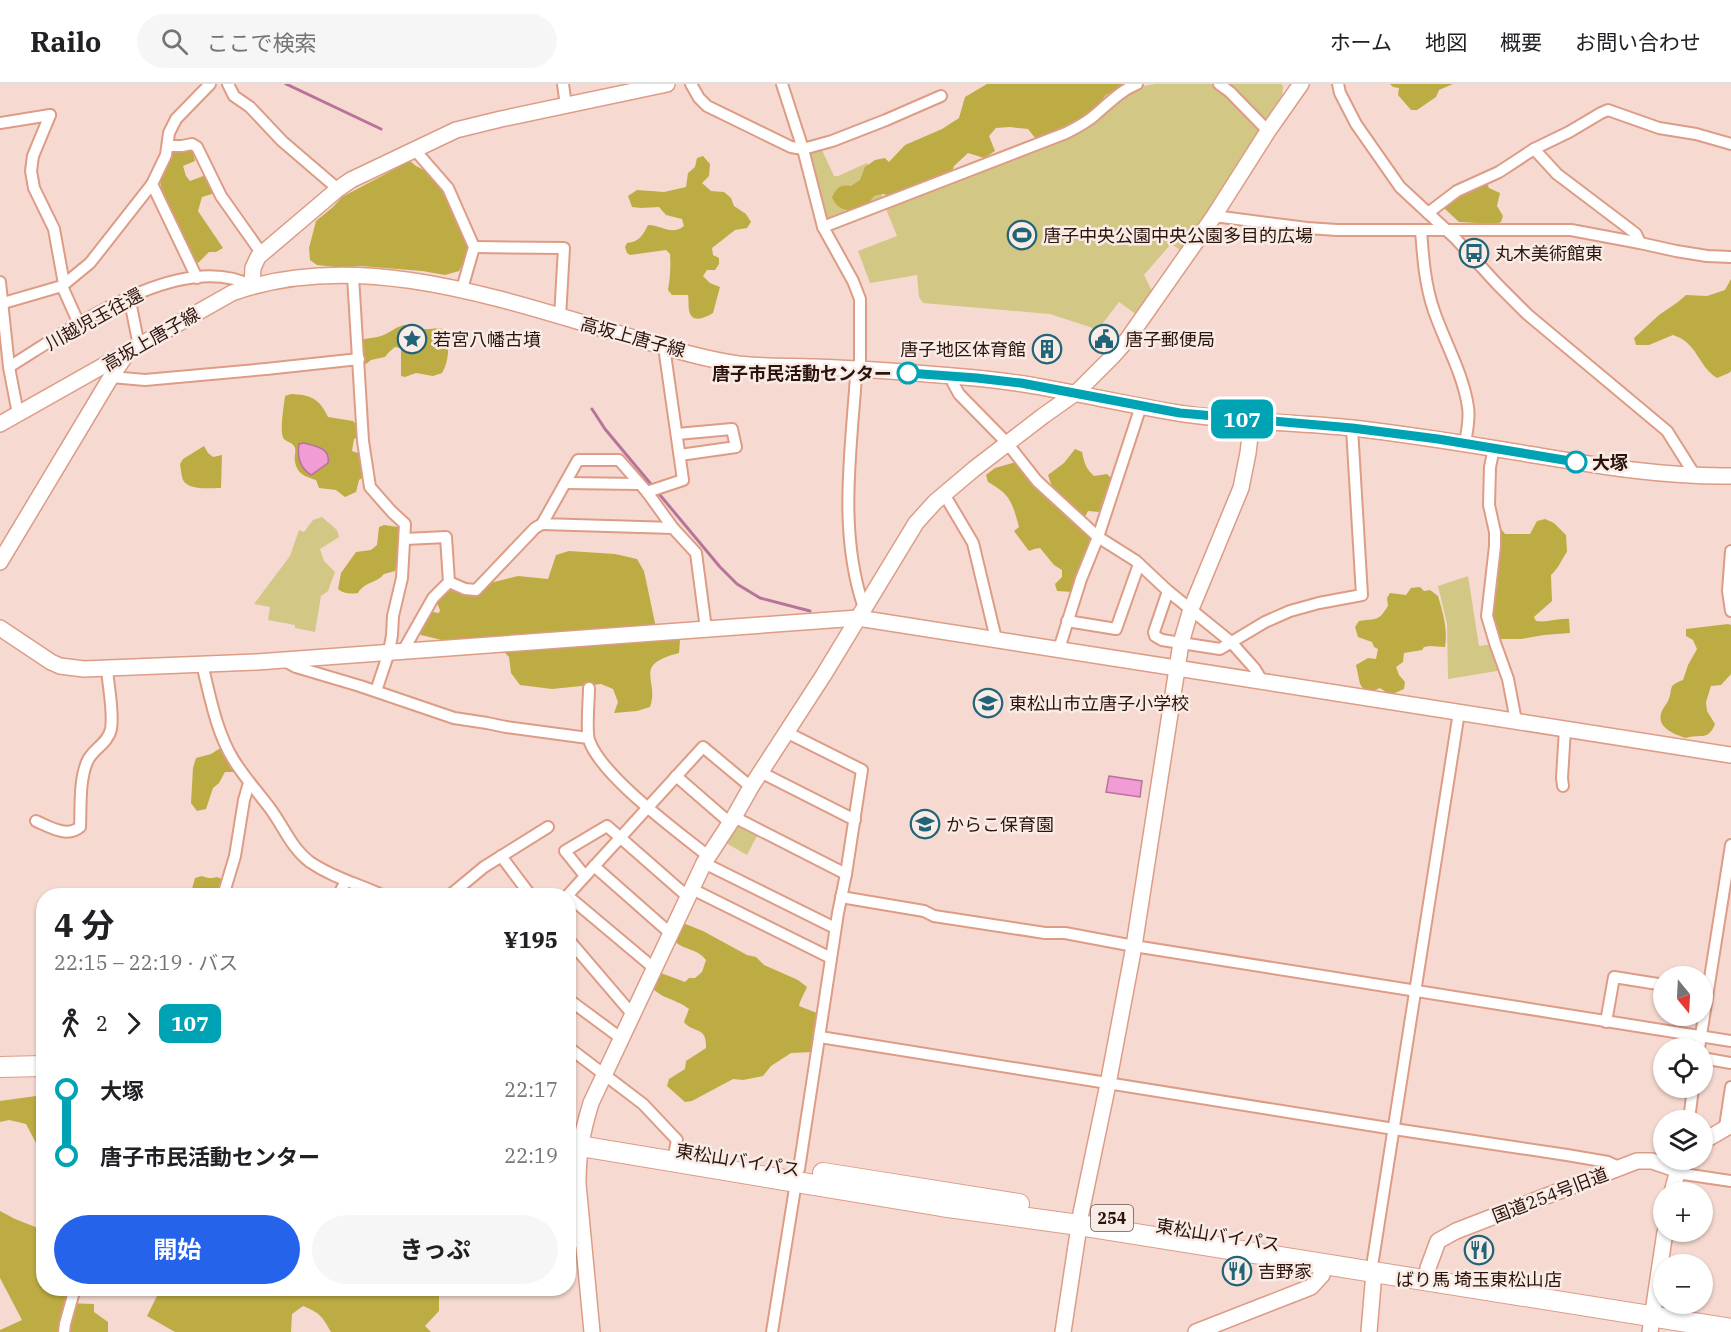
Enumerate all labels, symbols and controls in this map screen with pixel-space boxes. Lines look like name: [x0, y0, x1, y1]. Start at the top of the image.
search box: [137, 14, 557, 68]
text: Railo: [30, 23, 101, 60]
icon: search: [158, 25, 191, 58]
text: ここで検索: [206, 28, 316, 57]
text: ホーム: [1330, 28, 1392, 56]
text: 地図: [1425, 28, 1467, 56]
text: 概要: [1500, 28, 1542, 56]
text: お問い合わせ: [1575, 28, 1701, 56]
sports icon: 唐子中央公園中央公園多目的広場: [1006, 219, 1038, 251]
place label: 唐子中央公園中央公園多目的広場: [1043, 224, 1313, 247]
bus stop icon: 丸木美術館東: [1458, 237, 1490, 269]
place label: 丸木美術館東: [1495, 242, 1603, 265]
street label: 川越児玉往還: [41, 283, 147, 355]
street label: 高坂上唐子線: [98, 302, 204, 376]
street label: 高坂上唐子線: [578, 312, 688, 362]
place icon: 若宮八幡古墳: [396, 323, 428, 355]
public building icon: 唐子郵便局: [1088, 323, 1120, 355]
place label: 若宮八幡古墳: [433, 328, 541, 351]
place label: 唐子郵便局: [1125, 328, 1215, 351]
building icon: 唐子地区体育館: [1031, 333, 1063, 365]
place label: 唐子地区体育館: [900, 338, 1026, 361]
place label: 唐子市民活動センター: [712, 362, 892, 385]
marker: 唐子市民活動センター: [897, 362, 919, 384]
line badge: 107: [1208, 400, 1276, 438]
text: 107: [1223, 405, 1261, 433]
marker: 大塚: [1565, 451, 1587, 473]
place label: 大塚: [1592, 451, 1628, 474]
school or university icon: 東松山市立唐子小学校: [972, 687, 1004, 719]
place label: 東松山市立唐子小学校: [1009, 692, 1189, 715]
school or university icon: からこ保育園: [909, 808, 941, 840]
place label: からこ保育園: [946, 813, 1054, 836]
text: 4 分: [54, 903, 114, 946]
text: ¥195: [503, 925, 558, 954]
text: 22:15 – 22:19 · バス: [54, 949, 238, 976]
north arrow: [1653, 966, 1713, 1026]
map controls: [1653, 966, 1713, 1314]
icon: walk: [54, 1007, 87, 1040]
icon: forward: [117, 1007, 150, 1040]
text: 107: [171, 1009, 209, 1037]
text: 2: [96, 1010, 108, 1037]
button: locate: [1653, 1038, 1713, 1098]
text: 大塚: [100, 1076, 144, 1105]
text: 22:17: [504, 1076, 558, 1103]
button: layers: [1653, 1110, 1713, 1170]
street label: 東松山バイパス: [674, 1139, 802, 1181]
text: 唐子市民活動センター: [100, 1142, 320, 1171]
text: 22:19: [504, 1142, 558, 1169]
street label: 国道254号旧道: [1489, 1162, 1611, 1228]
button: +: [1653, 1182, 1713, 1242]
road number: 254: [1091, 1205, 1133, 1231]
street label: 東松山バイパス: [1154, 1214, 1282, 1256]
button: 開始: [54, 1215, 300, 1284]
button: きっぷ: [312, 1215, 558, 1284]
restaurant icon: ばり馬 埼玉東松山店: [1463, 1234, 1495, 1266]
button: −: [1653, 1254, 1713, 1314]
restaurant icon: 吉野家: [1221, 1255, 1253, 1287]
place label: 吉野家: [1258, 1260, 1312, 1283]
place label: ばり馬 埼玉東松山店: [1396, 1268, 1562, 1291]

